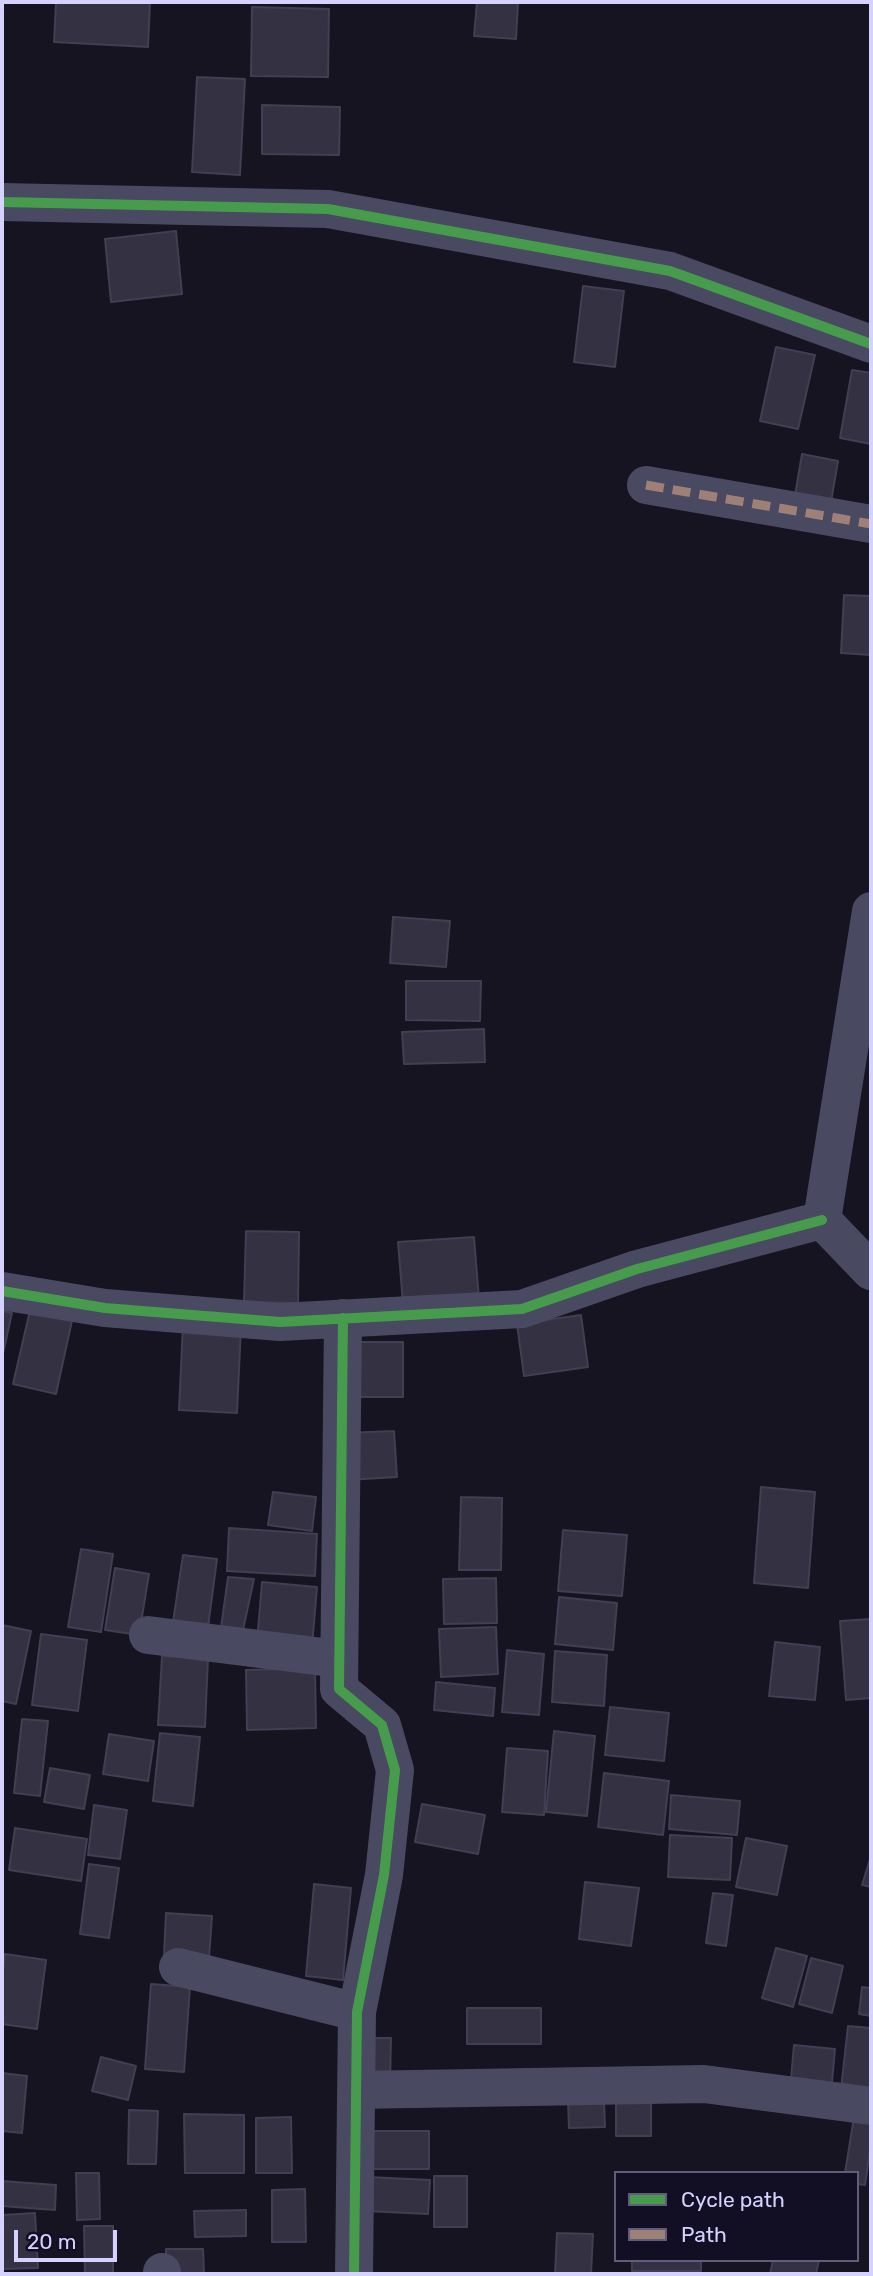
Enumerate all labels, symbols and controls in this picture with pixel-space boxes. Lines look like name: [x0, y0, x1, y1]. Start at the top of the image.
legend: [614, 2171, 859, 2262]
text: Cycle path: [681, 2187, 785, 2212]
scale bar: [18, 2216, 121, 2260]
text: Path: [681, 2222, 727, 2247]
text: 20 m: [27, 2229, 76, 2254]

